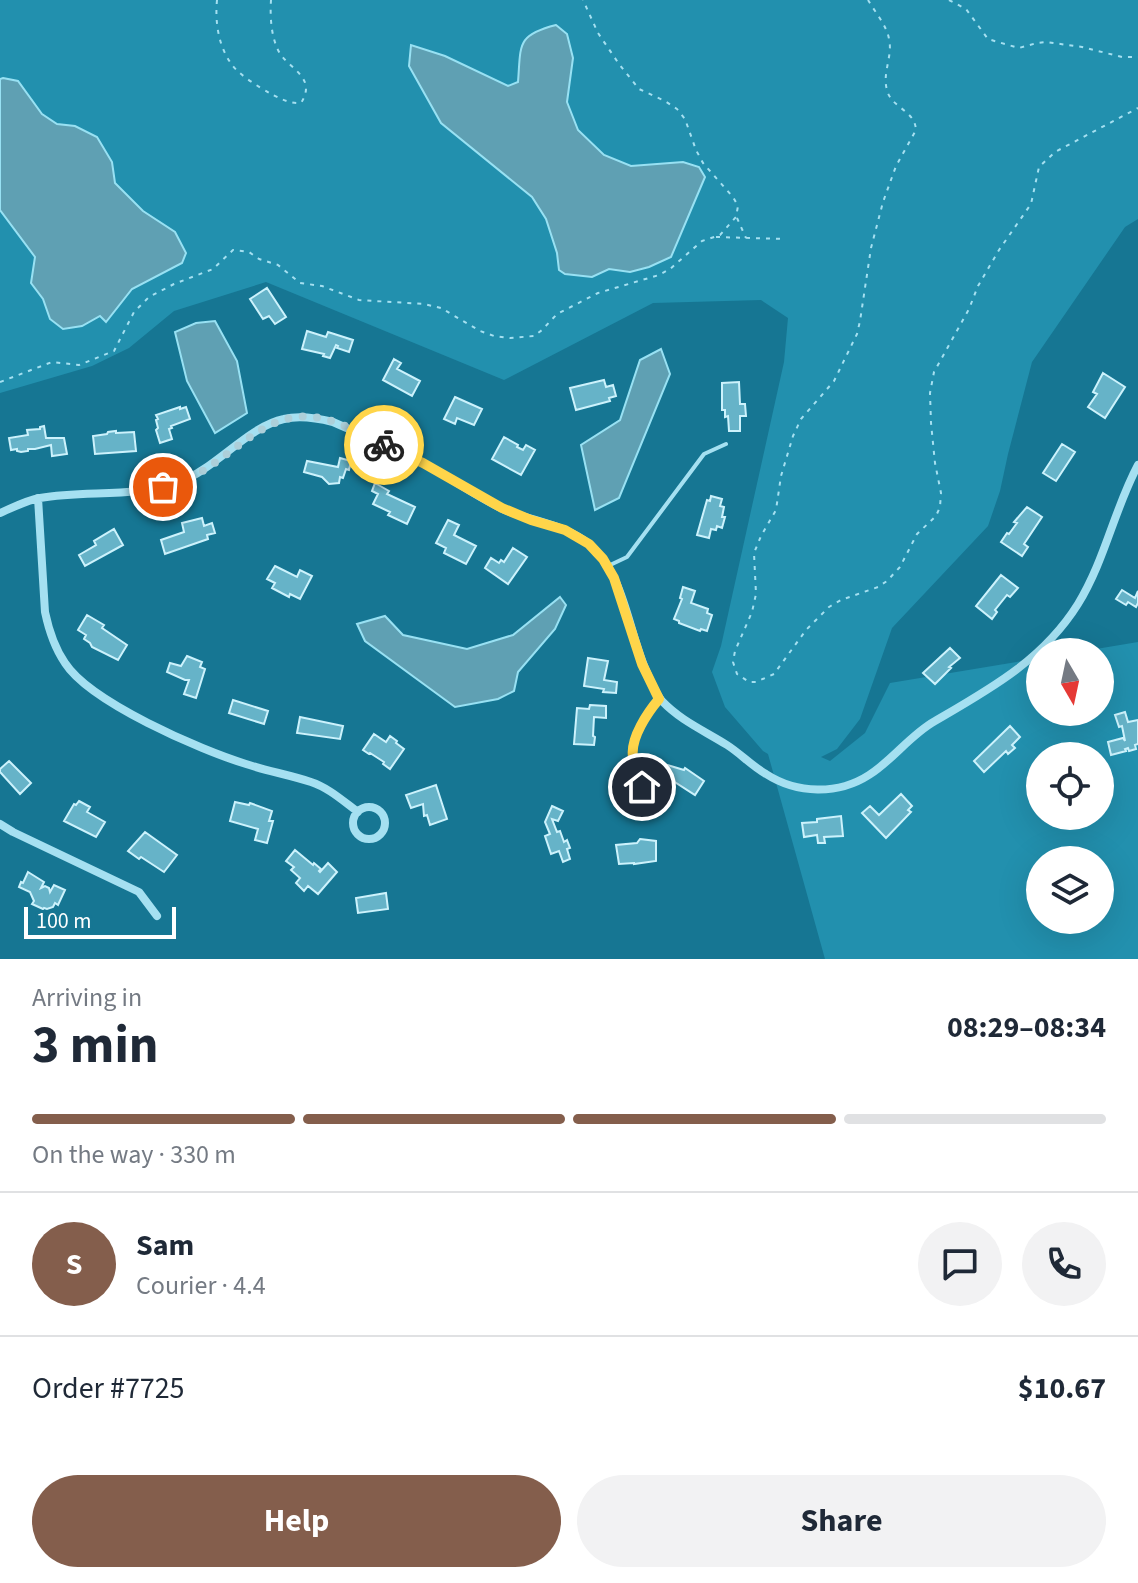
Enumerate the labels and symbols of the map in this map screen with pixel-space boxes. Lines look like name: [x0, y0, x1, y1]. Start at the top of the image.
courier: [344, 405, 424, 485]
pin: [129, 453, 197, 521]
north arrow: [1026, 638, 1114, 726]
pin: [608, 753, 676, 821]
scale bar: [24, 903, 176, 939]

